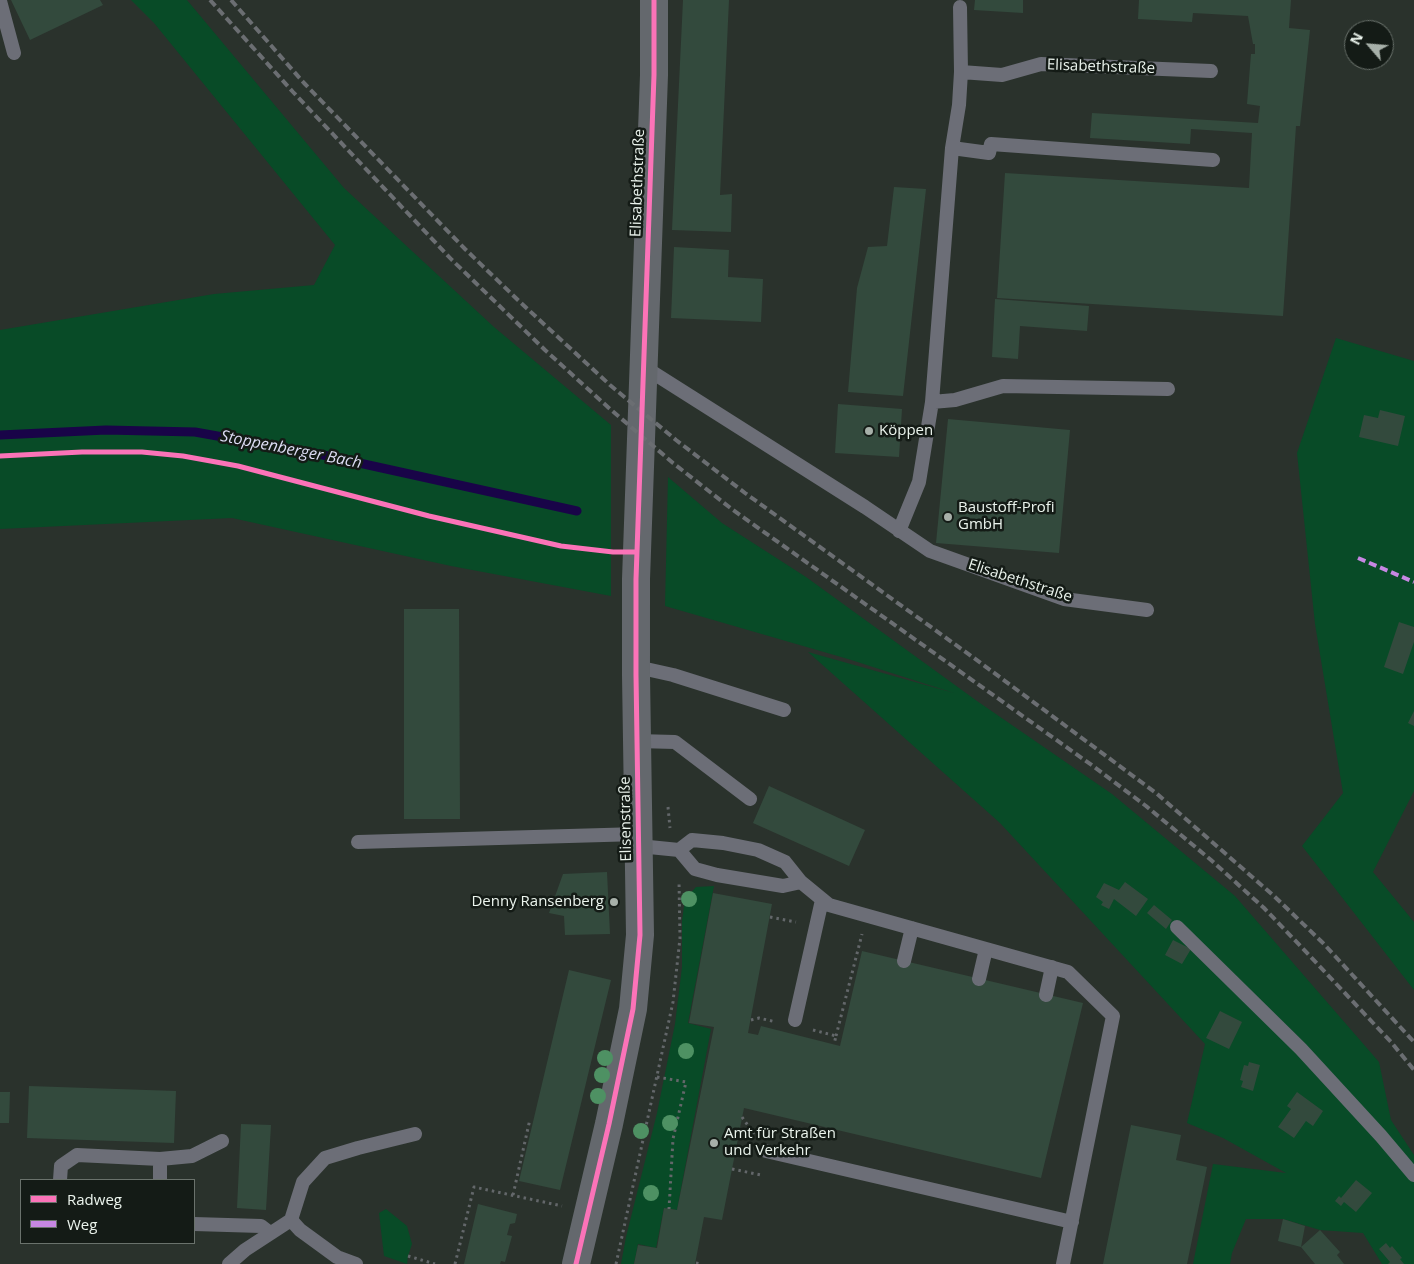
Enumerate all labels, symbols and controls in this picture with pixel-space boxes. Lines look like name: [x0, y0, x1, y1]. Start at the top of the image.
north arrow: [1344, 20, 1394, 70]
text: N: [1345, 29, 1367, 48]
street label: Elisabethstraße: [1047, 56, 1155, 78]
street label: Elisabethstraße: [627, 129, 649, 237]
place label: Köppen: [879, 422, 933, 440]
marker: Köppen: [863, 425, 875, 437]
water label: Stoppenberger Bach: [219, 427, 363, 473]
place label: Baustoff-Profi GmbH: [958, 499, 1055, 534]
marker: Baustoff-Profi GmbH: [942, 511, 954, 523]
street label: Elisabethstraße: [966, 556, 1074, 606]
street label: Elisenstraße: [616, 776, 636, 862]
place label: Denny Ransenberg: [471, 893, 604, 911]
marker: Denny Ransenberg: [608, 896, 620, 908]
place label: Amt für Straßen und Verkehr: [724, 1125, 836, 1160]
marker: Amt für Straßen und Verkehr: [708, 1137, 720, 1149]
legend: [20, 1179, 195, 1244]
text: Radweg: [67, 1189, 122, 1209]
text: Weg: [67, 1214, 97, 1234]

